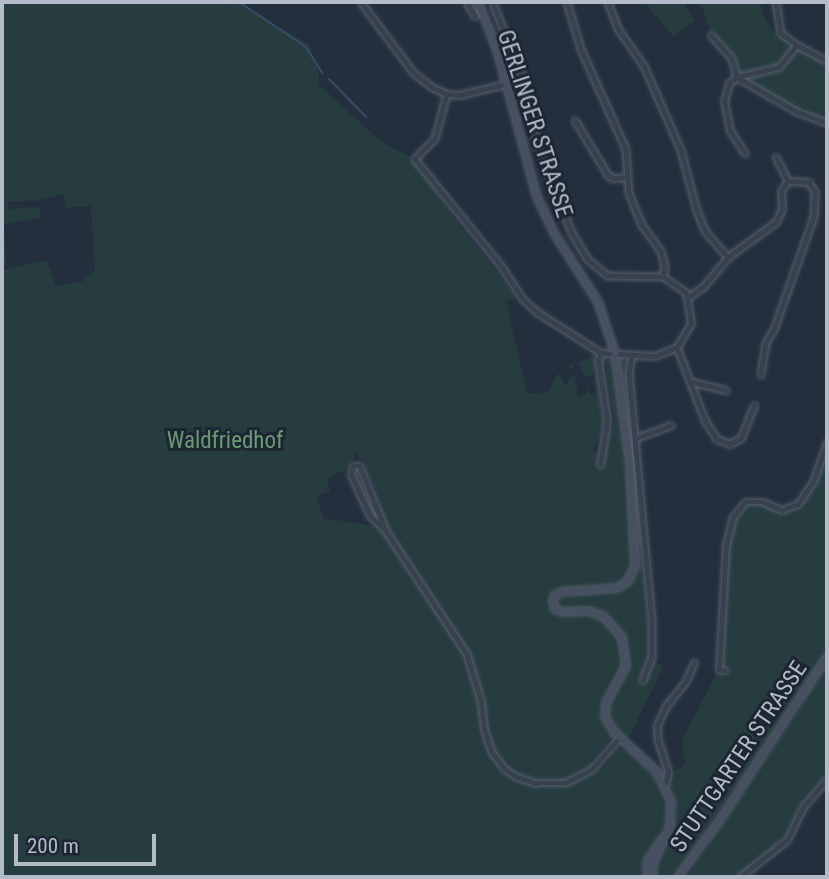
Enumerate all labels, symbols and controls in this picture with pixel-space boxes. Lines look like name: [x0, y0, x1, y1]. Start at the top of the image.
street label: GERLINGER STRASSE: [491, 27, 577, 221]
park label: Waldfriedhof: [167, 427, 283, 455]
street label: STUTTGARTER STRASSE: [665, 656, 813, 858]
scale bar: [18, 820, 159, 864]
text: 200 m: [27, 834, 79, 858]

